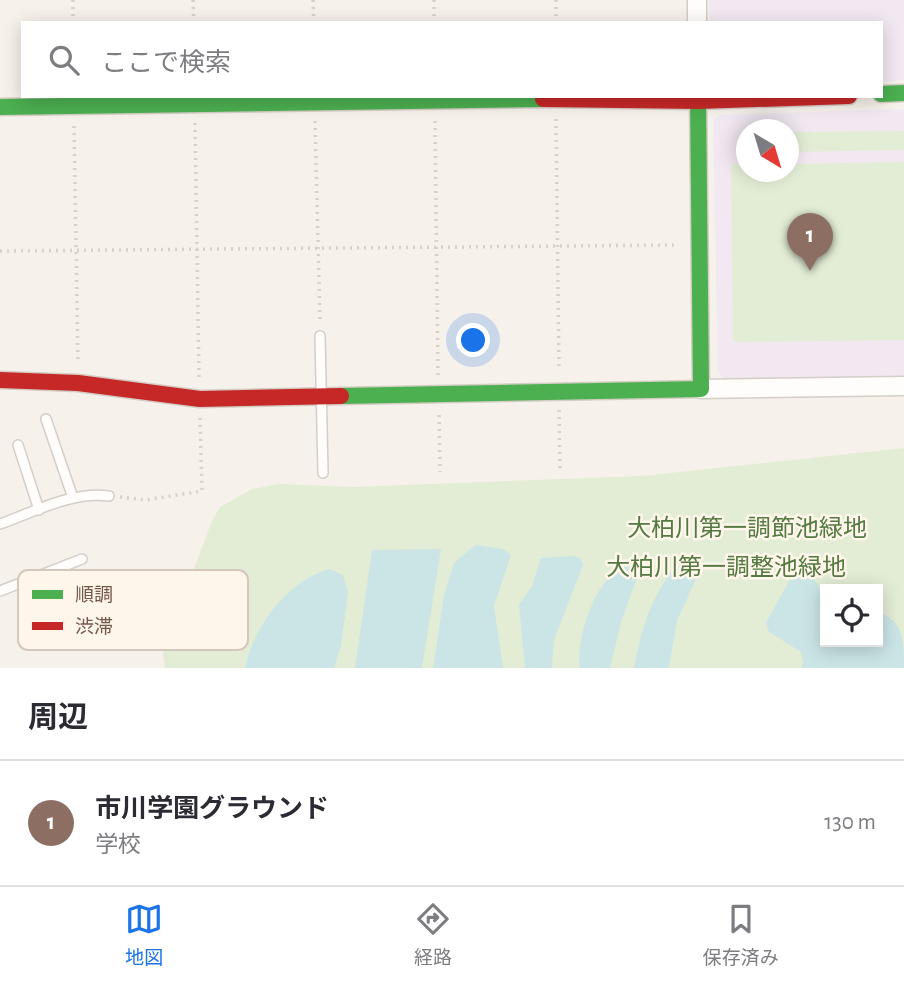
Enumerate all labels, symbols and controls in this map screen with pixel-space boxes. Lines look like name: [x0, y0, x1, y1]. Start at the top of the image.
search box: [21, 21, 883, 98]
icon: search: [45, 41, 83, 79]
text: ここで検索: [101, 50, 231, 76]
north arrow: [736, 119, 799, 182]
pin: 1: [787, 213, 833, 271]
your location: [456, 323, 490, 357]
park label: 大柏川第一調節池緑地: [627, 515, 867, 541]
park label: 大柏川第一調整池緑地: [606, 554, 846, 580]
legend: [18, 570, 248, 650]
map controls: [820, 584, 883, 647]
button: locate: [820, 584, 883, 647]
text: 順調: [75, 585, 113, 605]
text: 渋滞: [75, 616, 113, 637]
text: 周辺: [28, 703, 88, 733]
text: 市川学園グラウンド: [95, 796, 329, 822]
text: 1: [47, 811, 55, 834]
text: 130 m: [824, 811, 876, 834]
text: 学校: [95, 834, 141, 857]
tab: 地図: [125, 900, 163, 970]
tab: 経路: [414, 900, 452, 970]
tab: 保存済み: [703, 900, 779, 970]

